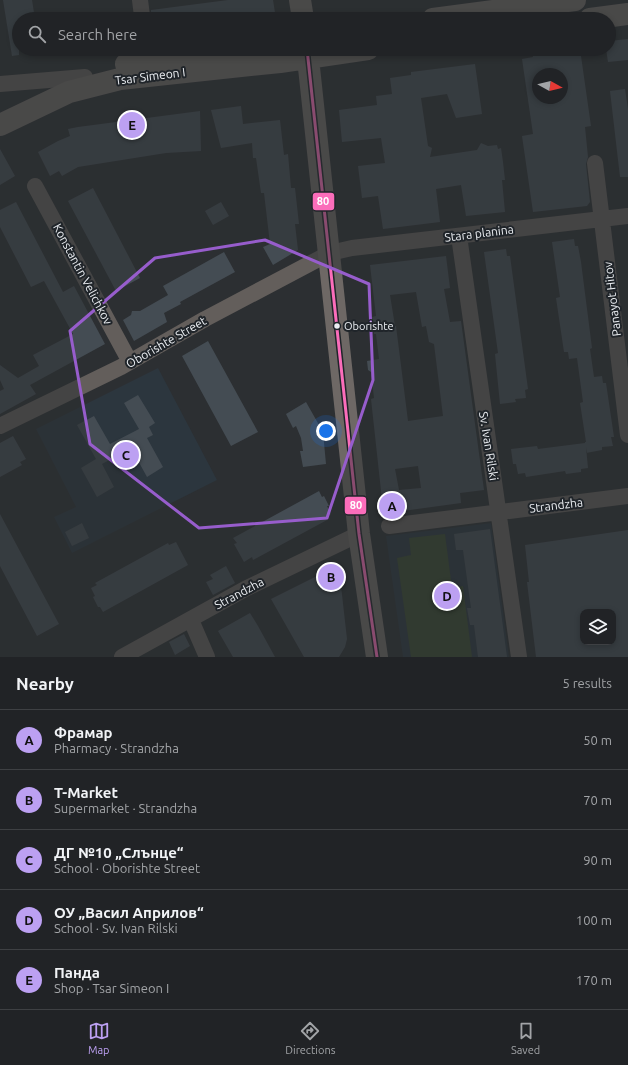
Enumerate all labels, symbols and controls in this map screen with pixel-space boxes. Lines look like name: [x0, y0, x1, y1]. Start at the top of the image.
search box: [12, 12, 616, 56]
icon: search: [26, 23, 48, 45]
text: Search here: [58, 26, 137, 43]
street label: Tsar Simeon I: [114, 65, 186, 87]
north arrow: [532, 68, 568, 104]
pin: E: [119, 110, 145, 140]
line badge: 80: [312, 192, 335, 211]
text: 80: [317, 195, 329, 207]
street label: Konstantin Velichkov: [51, 221, 115, 327]
street label: Stara planina: [444, 222, 514, 244]
street label: Panayot Hitov: [601, 261, 623, 337]
street label: Oborishte Street: [124, 314, 209, 370]
place label: Oborishte: [344, 320, 394, 332]
marker: Oborishte: [332, 321, 342, 331]
street label: Sv. Ivan Rilski: [477, 411, 501, 482]
your location: [316, 421, 336, 441]
pin: C: [113, 440, 139, 470]
pin: A: [379, 491, 405, 521]
street label: Strandzha: [528, 495, 584, 515]
line badge: 80: [344, 496, 367, 515]
text: 80: [350, 499, 362, 511]
pin: B: [318, 562, 344, 592]
street label: Strandzha: [212, 575, 266, 611]
pin: D: [434, 581, 460, 611]
map controls: [580, 609, 616, 645]
button: layers: [580, 609, 616, 645]
text: Nearby: [16, 674, 74, 693]
text: 5 results: [562, 676, 612, 690]
text: Фрамар: [54, 724, 113, 741]
text: A: [24, 733, 34, 747]
text: 50 m: [583, 733, 612, 747]
text: Pharmacy · Strandzha: [54, 741, 179, 755]
text: T-Market: [54, 784, 118, 801]
text: B: [25, 793, 33, 807]
text: 70 m: [583, 793, 612, 807]
text: Supermarket · Strandzha: [54, 801, 197, 815]
text: ДГ №10 „Слънце“: [54, 844, 183, 861]
text: C: [25, 853, 33, 867]
text: 90 m: [583, 853, 612, 867]
text: School · Oborishte Street: [54, 861, 200, 875]
text: ОУ „Васил Априлов“: [54, 904, 204, 921]
text: D: [24, 913, 34, 927]
text: 100 m: [576, 913, 612, 927]
text: School · Sv. Ivan Rilski: [54, 921, 178, 935]
text: Панда: [54, 964, 100, 981]
text: E: [25, 973, 33, 987]
text: 170 m: [576, 973, 612, 987]
text: Shop · Tsar Simeon I: [54, 981, 169, 995]
tab: Map: [88, 1020, 110, 1056]
tab: Directions: [285, 1020, 335, 1056]
tab: Saved: [511, 1020, 540, 1056]

